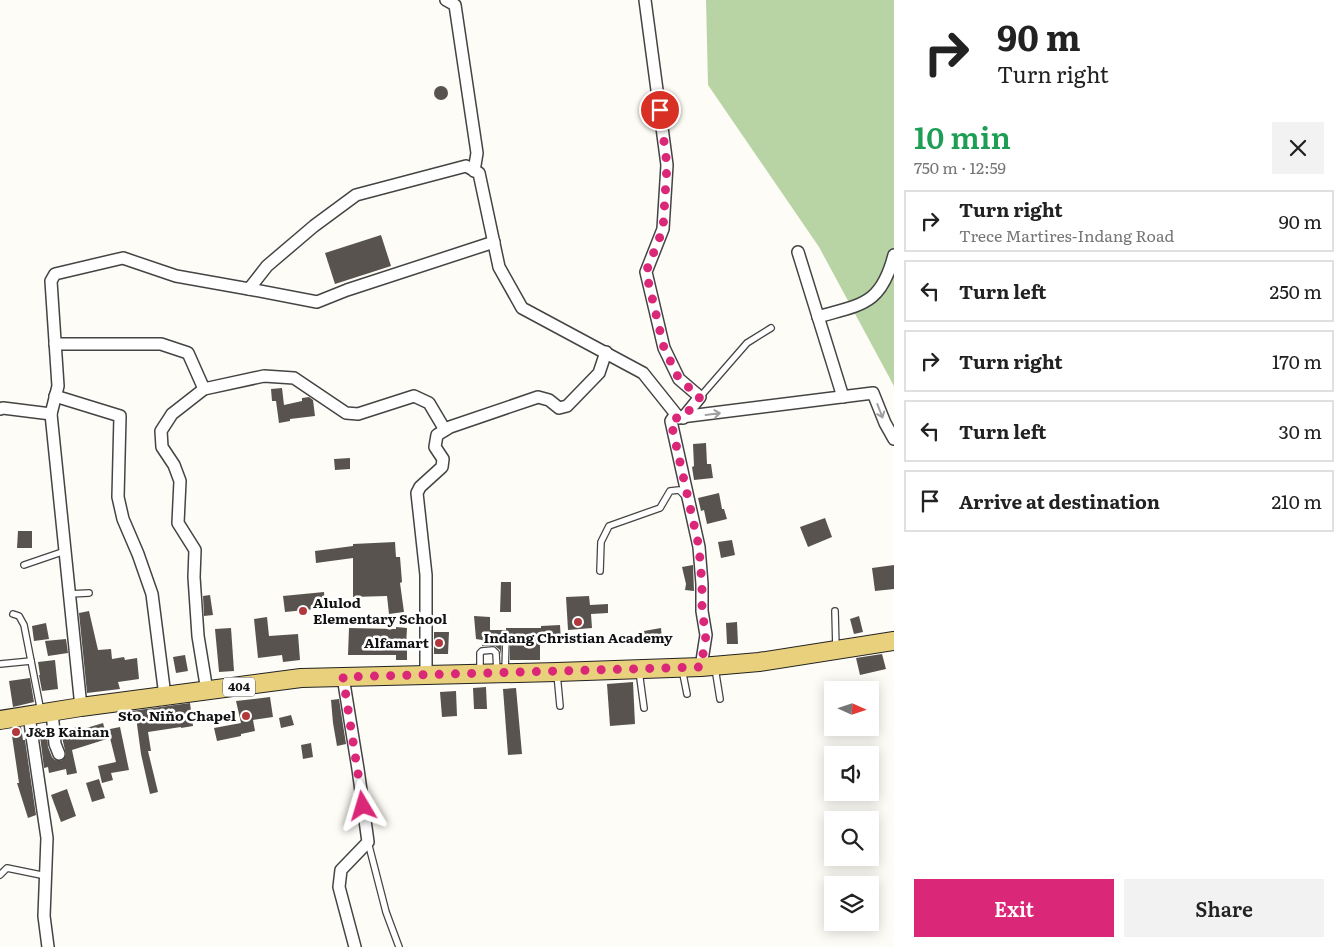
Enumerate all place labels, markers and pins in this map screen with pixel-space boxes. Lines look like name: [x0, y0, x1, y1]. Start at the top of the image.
pin: [639, 89, 681, 131]
place label: Alulod Elementary School: [313, 592, 447, 628]
marker: Alulod Elementary School: [297, 605, 309, 617]
marker: Indang Christian Academy: [572, 616, 584, 628]
place label: Indang Christian Academy: [483, 627, 673, 647]
place label: Alfamart: [364, 632, 430, 652]
marker: Alfamart: [433, 637, 445, 649]
place label: Sto. Niño Chapel: [118, 705, 236, 725]
marker: Sto. Niño Chapel: [240, 710, 252, 722]
place label: J&B Kainan: [26, 721, 110, 741]
marker: J&B Kainan: [10, 726, 22, 738]

